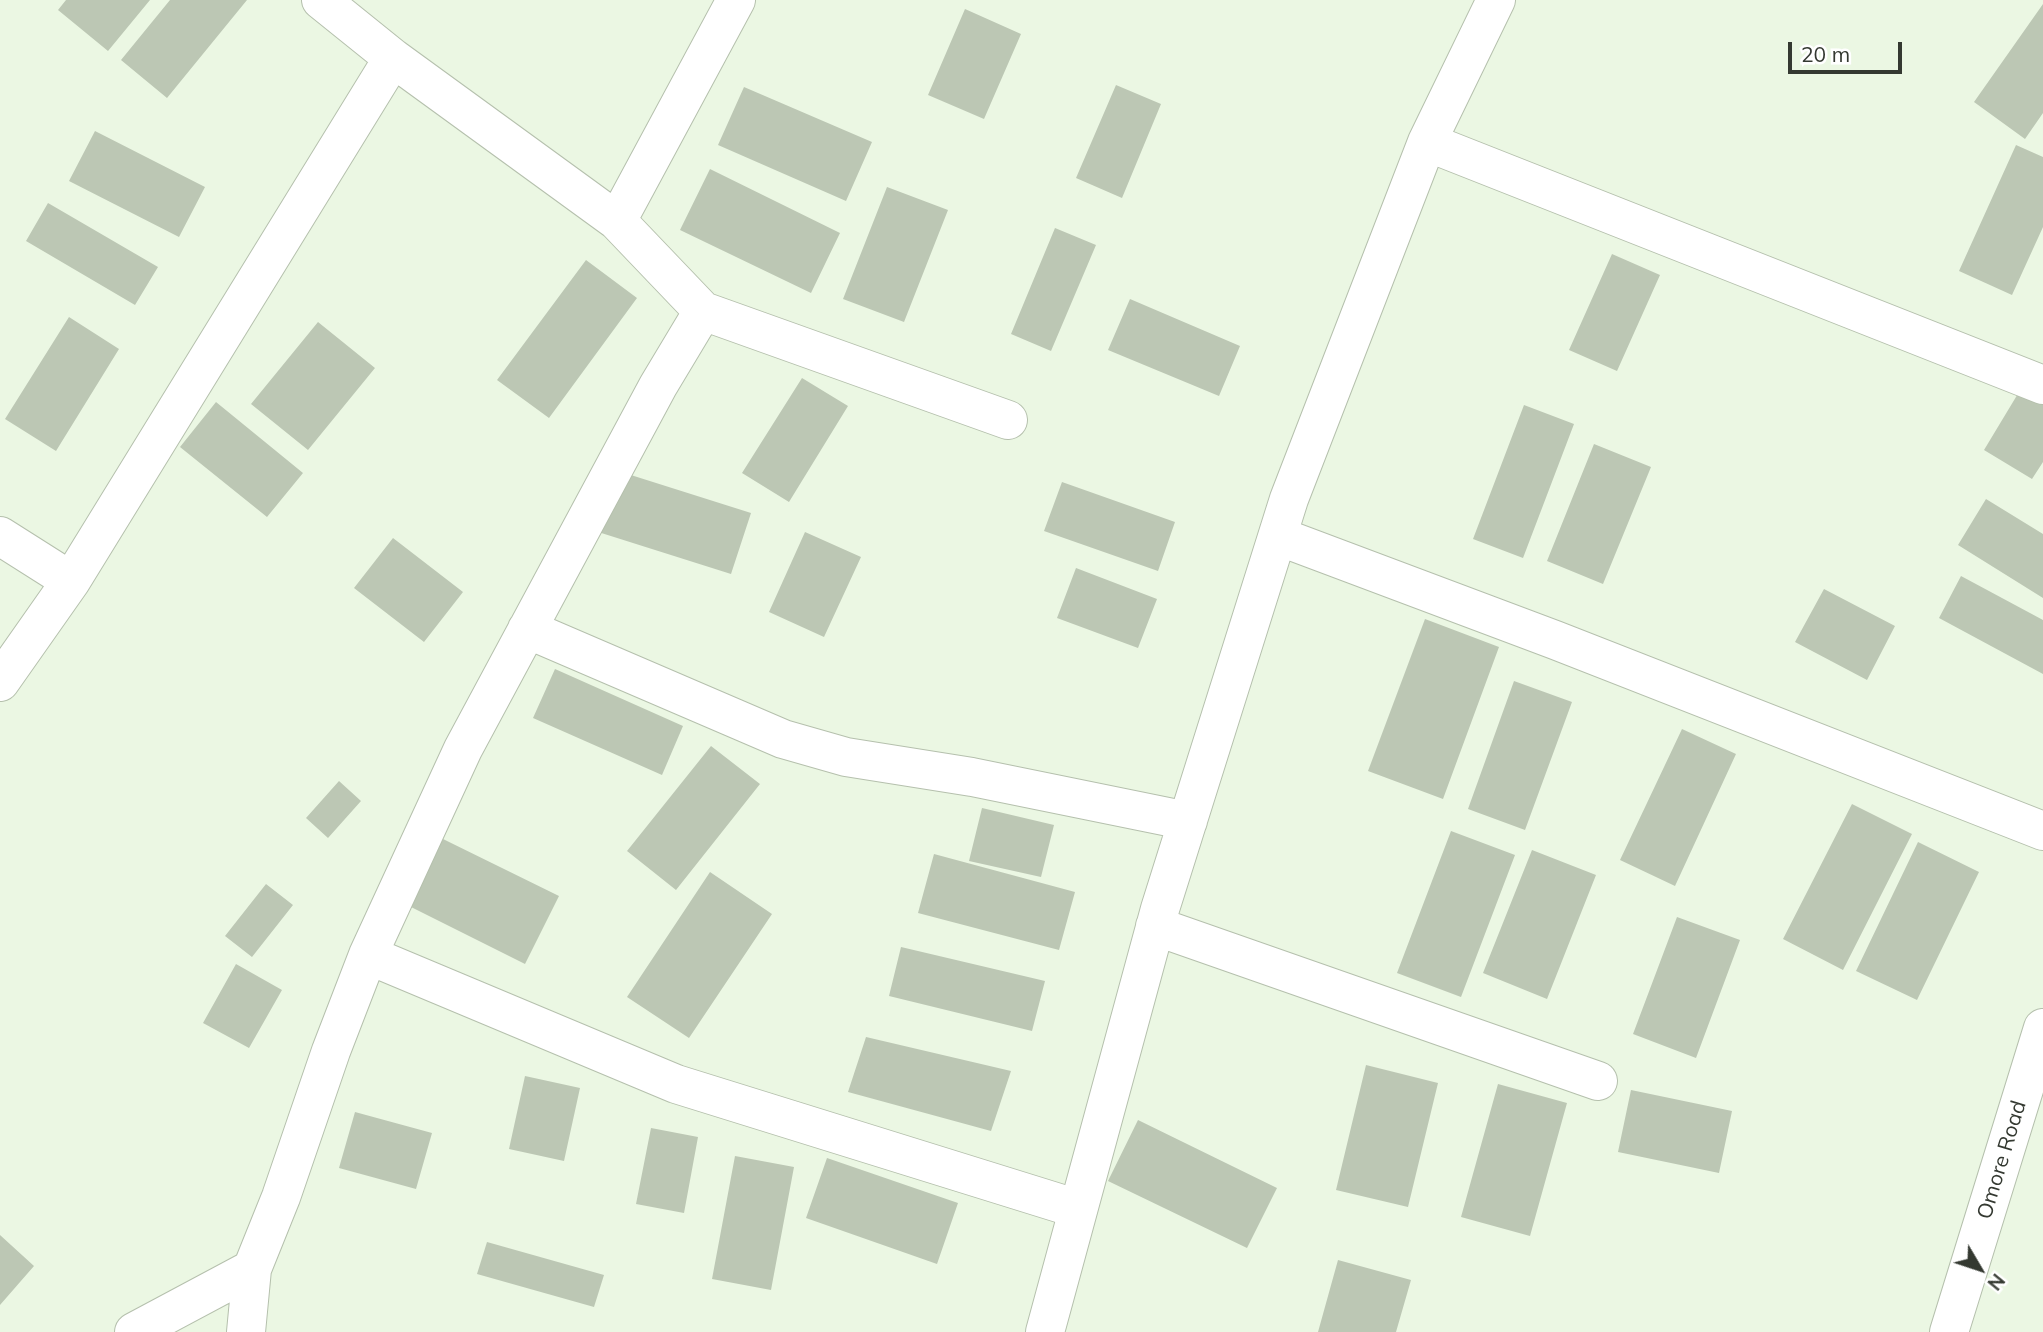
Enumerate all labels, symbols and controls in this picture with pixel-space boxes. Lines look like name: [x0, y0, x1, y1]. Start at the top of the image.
scale bar: [1791, 28, 1905, 72]
text: 20 m: [1801, 41, 1850, 67]
street label: Omore Road: [1972, 1098, 2032, 1222]
north arrow: [1945, 1234, 2015, 1304]
text: N: [1982, 1269, 2010, 1295]

